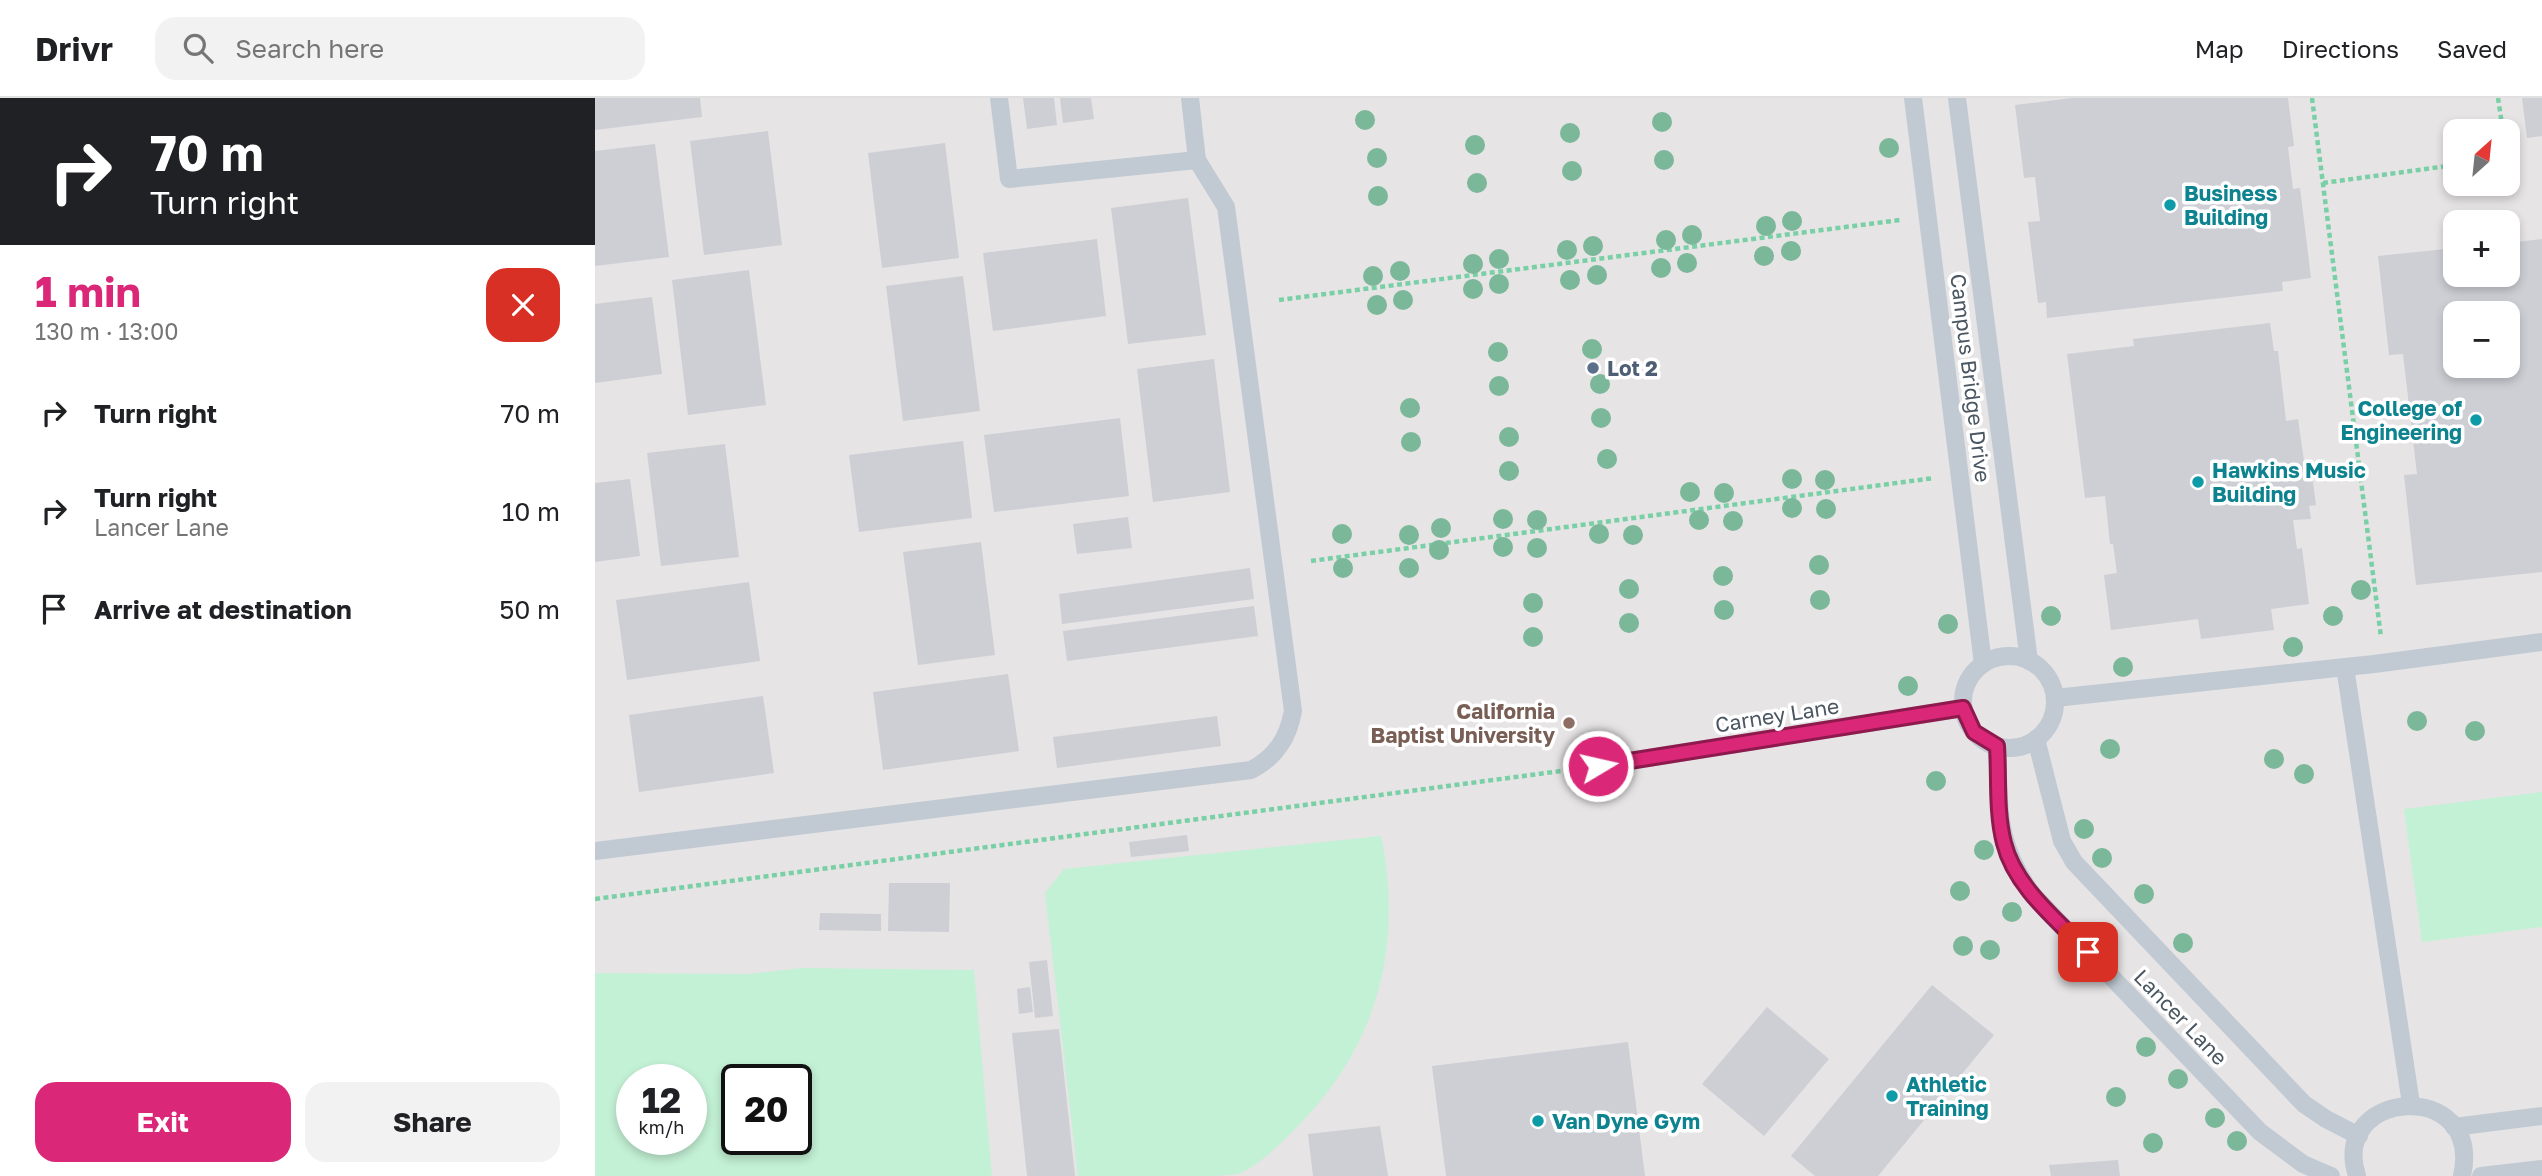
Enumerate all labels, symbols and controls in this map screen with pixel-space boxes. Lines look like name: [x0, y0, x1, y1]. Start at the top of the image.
search box: [155, 17, 645, 80]
text: Drivr: [35, 29, 113, 68]
icon: search: [179, 29, 217, 67]
text: Search here: [235, 33, 384, 64]
text: Map: [2195, 34, 2244, 63]
text: Directions: [2282, 34, 2399, 63]
text: Saved: [2437, 34, 2507, 63]
north arrow: [2443, 119, 2520, 196]
map controls: [2443, 119, 2520, 378]
text: 70 m: [150, 123, 264, 182]
icon: right: [35, 126, 126, 217]
place label: Business Building: [2184, 180, 2278, 230]
text: Turn right: [150, 183, 299, 221]
marker: Business Building: [2162, 197, 2178, 213]
button: +: [2443, 210, 2520, 287]
text: 1 min: [35, 266, 141, 316]
button: close: [486, 268, 560, 342]
street label: Campus Bridge Drive: [1945, 272, 1997, 484]
button: −: [2443, 301, 2520, 378]
text: 130 m · 13:00: [35, 317, 178, 345]
place label: Lot 2: [1607, 355, 1658, 381]
marker: Lot 2: [1585, 360, 1601, 376]
icon: right: [35, 394, 73, 432]
place label: College of Engineering: [2340, 395, 2462, 445]
text: Turn right: [94, 398, 217, 429]
text: 70 m: [501, 398, 560, 429]
marker: College of Engineering: [2468, 412, 2484, 428]
place label: Hawkins Music Building: [2212, 457, 2366, 507]
marker: Hawkins Music Building: [2190, 474, 2206, 490]
text: Turn right: [94, 482, 217, 513]
icon: right: [35, 492, 73, 530]
text: 10 m: [502, 496, 560, 527]
text: Lancer Lane: [94, 513, 229, 541]
icon: arrive: [35, 590, 73, 628]
text: Arrive at destination: [94, 594, 352, 625]
text: 50 m: [499, 594, 560, 625]
street label: Carney Lane: [1713, 692, 1841, 738]
place label: California Baptist University: [1370, 698, 1555, 748]
marker: California Baptist University: [1561, 715, 1577, 731]
position arrow: [1561, 729, 1635, 803]
pin: [2058, 922, 2118, 982]
icon: arrive: [2069, 933, 2107, 971]
street label: Lancer Lane: [2129, 964, 2233, 1070]
speed limit sign: 20: [721, 1064, 812, 1155]
place label: Athletic Training: [1906, 1071, 1989, 1121]
text: 12: [642, 1079, 681, 1121]
button: Exit: [35, 1082, 291, 1162]
button: Share: [305, 1082, 560, 1162]
marker: Athletic Training: [1884, 1088, 1900, 1104]
place label: Van Dyne Gym: [1552, 1108, 1700, 1134]
marker: Van Dyne Gym: [1530, 1113, 1546, 1129]
text: km/h: [639, 1116, 684, 1138]

